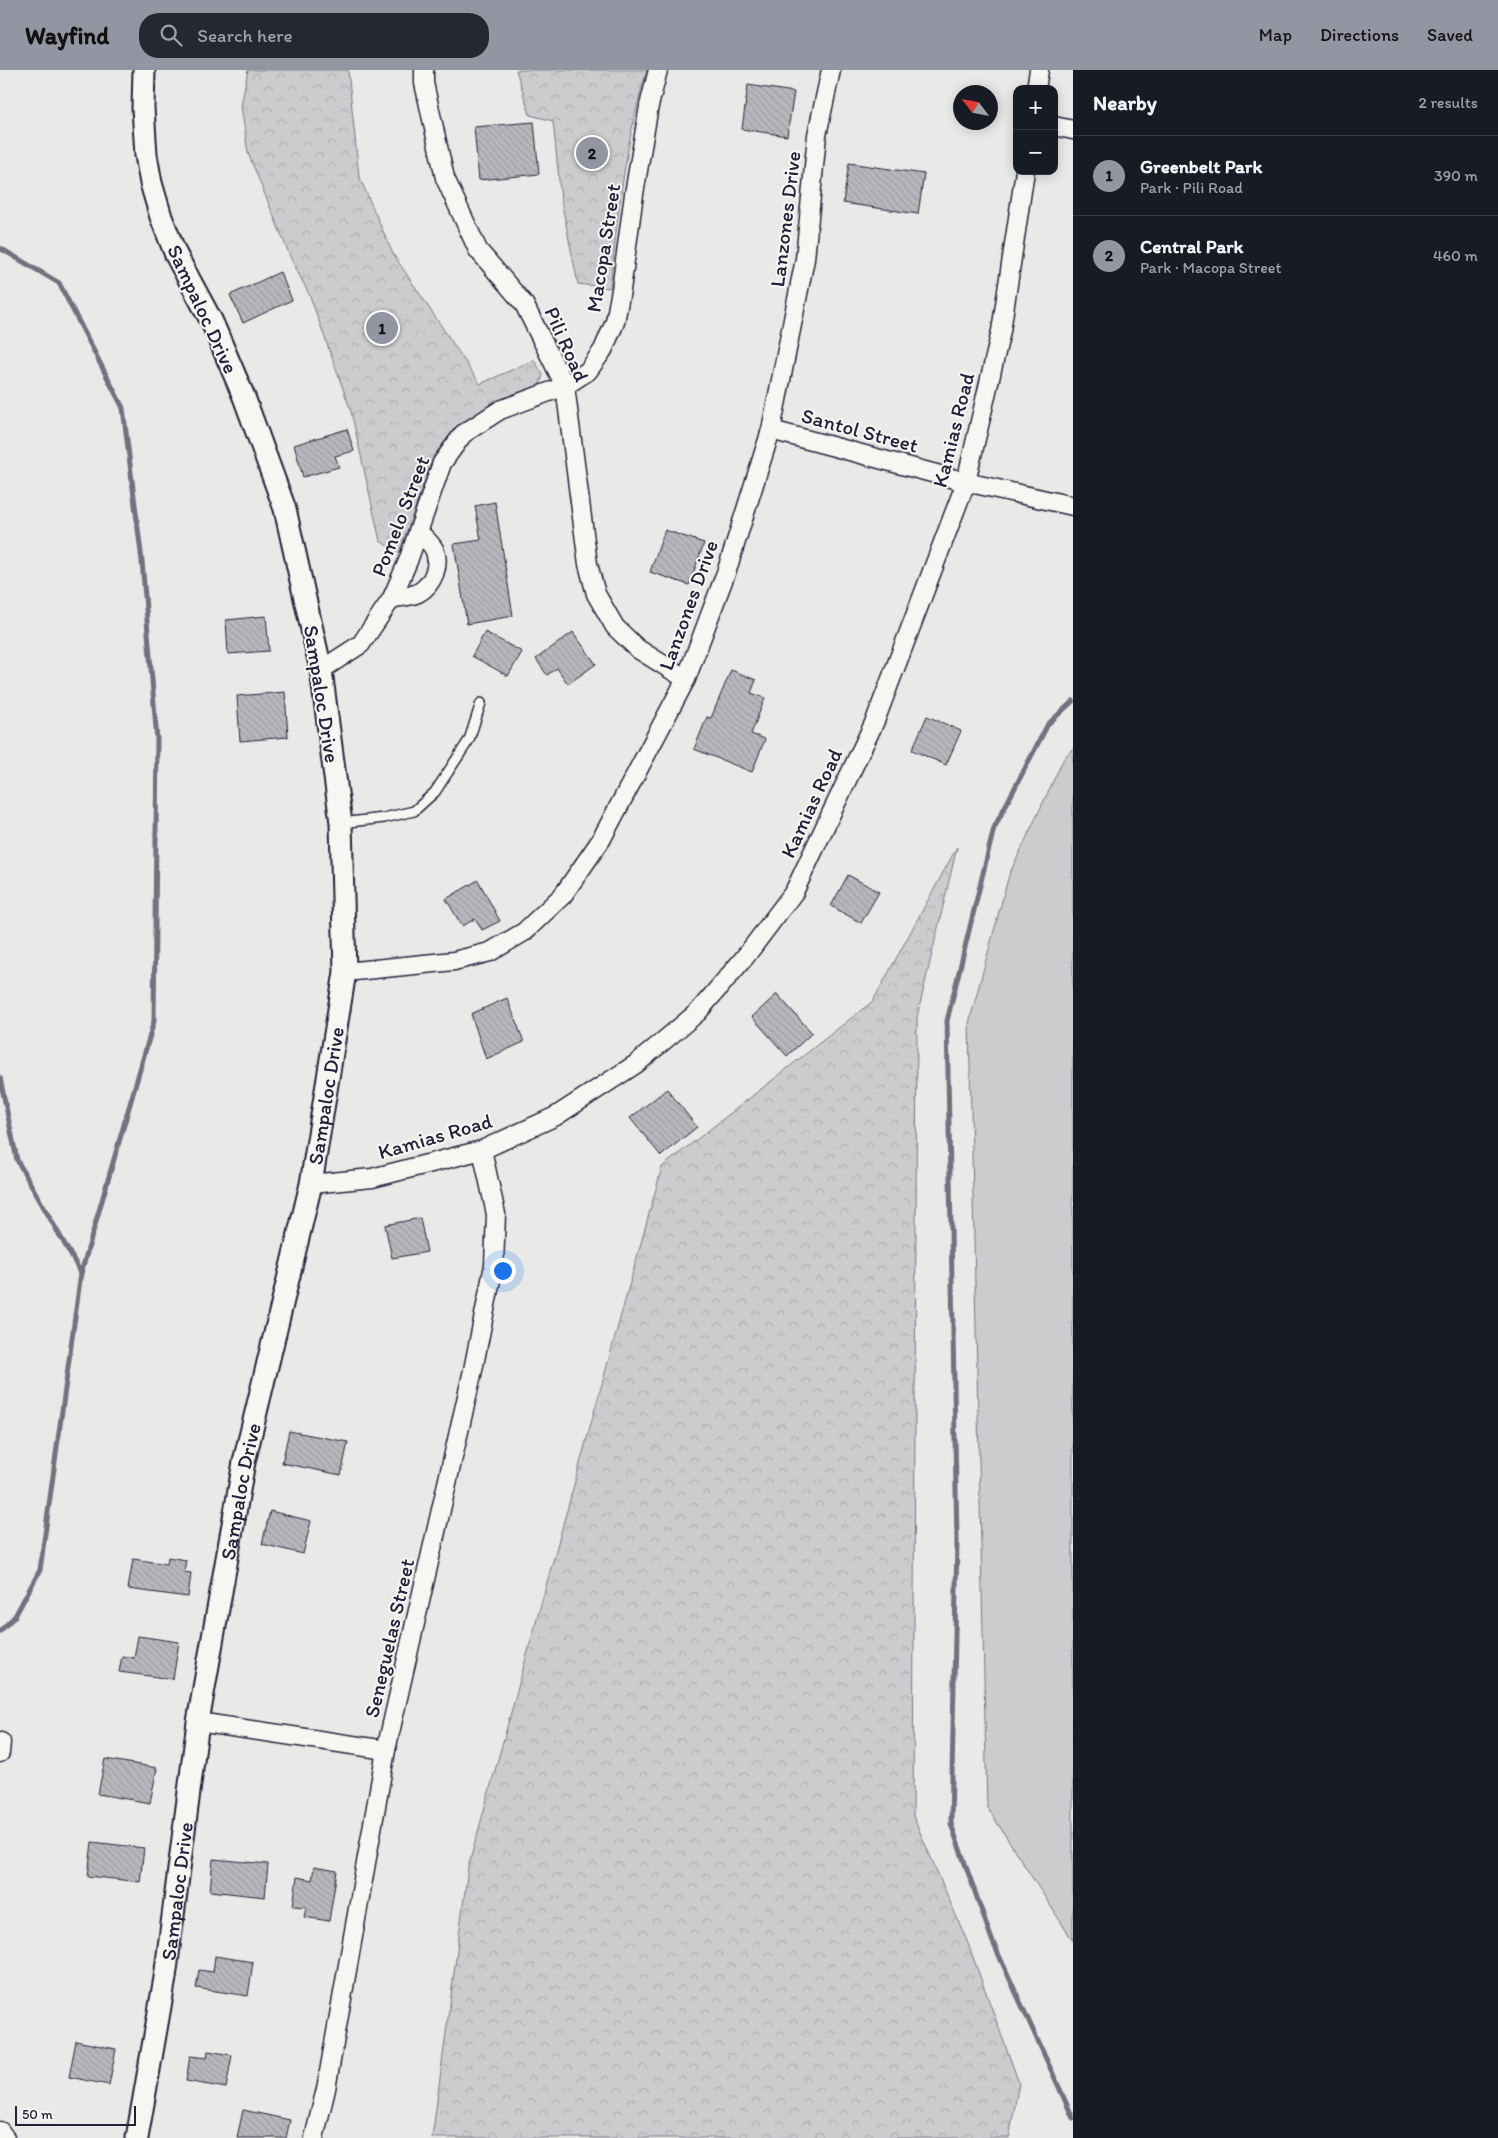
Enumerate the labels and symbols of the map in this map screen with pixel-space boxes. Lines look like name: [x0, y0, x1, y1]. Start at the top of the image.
north arrow: [953, 85, 998, 130]
pin: 2: [576, 134, 608, 172]
street label: Lanzones Drive: [764, 150, 806, 288]
street label: Macopa Street: [580, 182, 626, 314]
street label: Sampaloc Drive: [162, 241, 244, 377]
street label: Pili Road: [539, 303, 595, 385]
pin: 1: [366, 309, 398, 347]
street label: Kamias Road: [927, 369, 979, 490]
street label: Santol Street: [799, 402, 921, 458]
street label: Pomelo Street: [366, 452, 434, 580]
street label: Lanzones Drive: [653, 537, 723, 673]
street label: Sampaloc Drive: [299, 623, 345, 765]
street label: Kamias Road: [775, 744, 847, 861]
street label: Sampaloc Drive: [302, 1025, 349, 1166]
street label: Kamias Road: [375, 1108, 495, 1164]
your location: [490, 1258, 516, 1284]
street label: Sampaloc Drive: [214, 1420, 266, 1562]
street label: Seneguelas Street: [359, 1556, 419, 1720]
street label: Sampaloc Drive: [155, 1820, 197, 1962]
scale bar: [15, 2103, 136, 2126]

